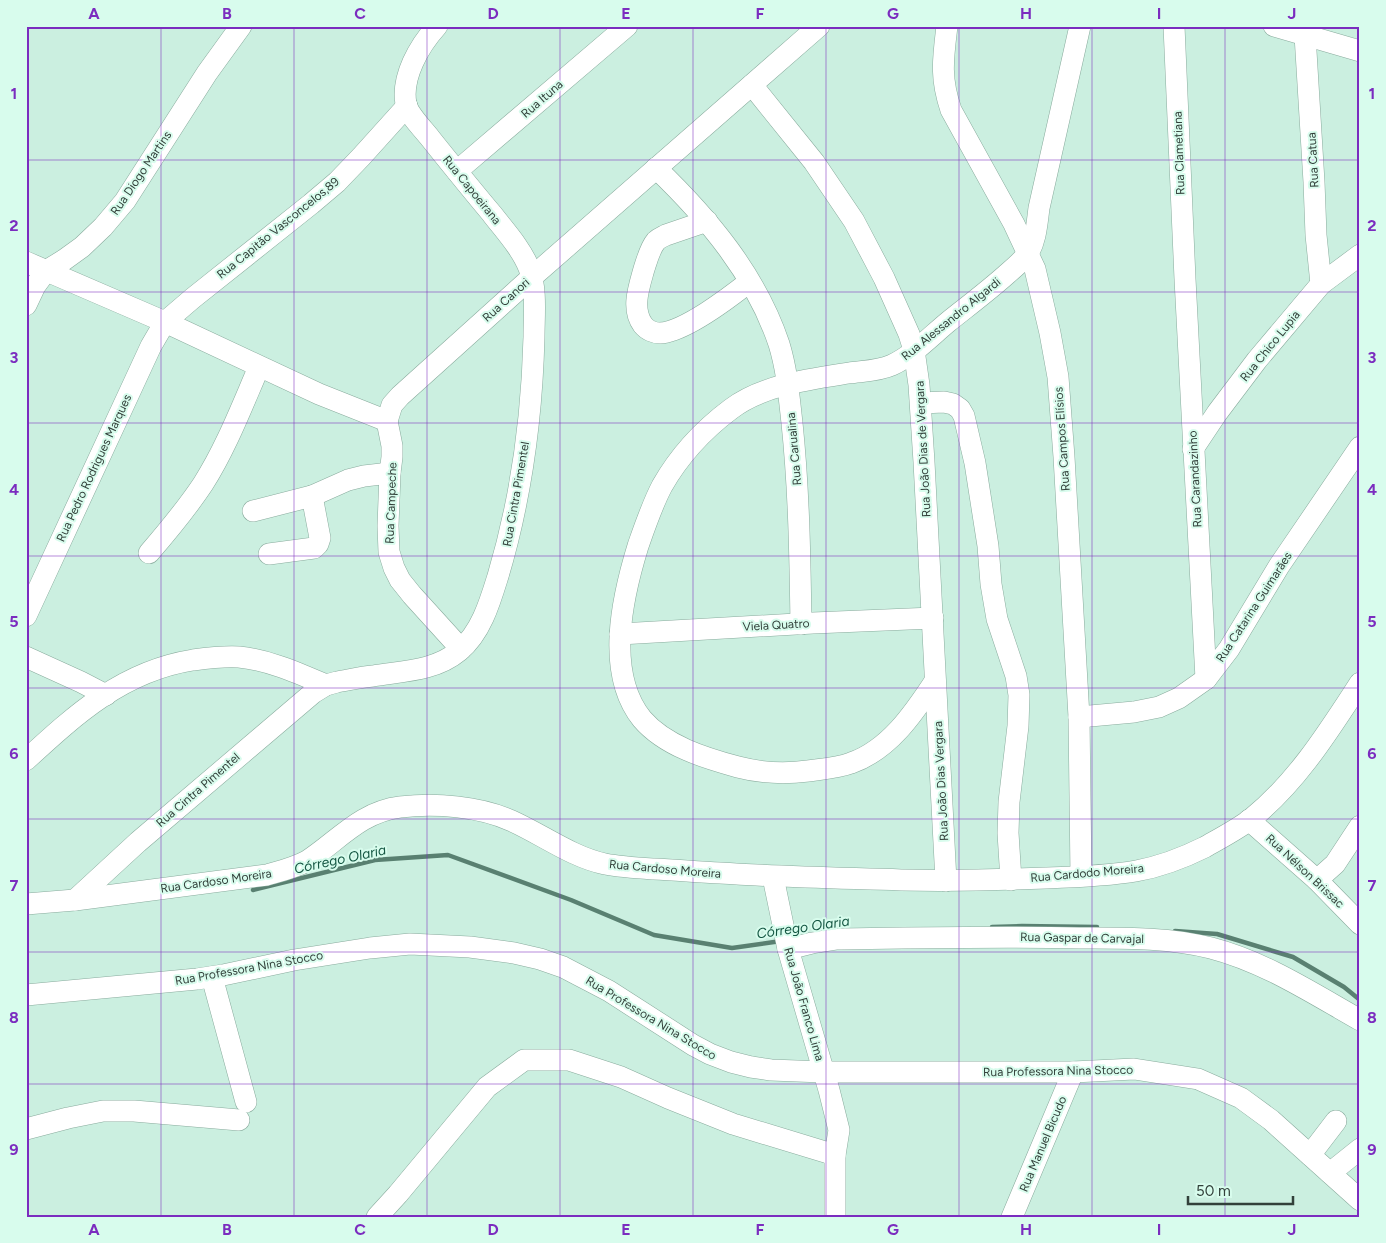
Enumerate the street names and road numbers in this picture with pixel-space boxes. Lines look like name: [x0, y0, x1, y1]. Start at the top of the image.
street label: Rua Ituna: [518, 77, 566, 121]
street label: Rua Clametiana: [1171, 111, 1187, 195]
street label: Rua Diogo Martins: [108, 128, 174, 218]
street label: Rua Catua: [1305, 132, 1321, 188]
street label: Rua Capoeirana: [440, 153, 504, 227]
street label: Rua Capitão Vasconcelos,89: [214, 174, 342, 282]
street label: Rua Canori: [480, 275, 532, 325]
street label: Rua Alessandro Algardi: [899, 275, 1003, 363]
street label: Rua Chico Lupia: [1237, 308, 1303, 384]
street label: Rua João Dias de Vergara: [912, 380, 934, 518]
street label: Rua Campos Elísios: [1051, 386, 1073, 492]
street label: Rua Pedro Rodrigues Marques: [54, 392, 135, 544]
street label: Rua Carualina: [784, 412, 804, 486]
street label: Rua Carandazinho: [1185, 430, 1205, 528]
street label: Rua Cintra Pimentel: [500, 441, 532, 547]
street label: Rua Campeche: [383, 462, 399, 544]
street label: Rua Catarina Guimarães: [1213, 549, 1295, 665]
street label: Viela Quatro: [742, 616, 810, 634]
street label: Rua João Dias Vergara: [931, 721, 951, 841]
street label: Rua Cintra Pimentel: [153, 750, 243, 830]
street label: Rua Nélson Brissac: [1263, 831, 1347, 911]
street label: Rua Cardoso Moreira: [608, 857, 722, 881]
street label: Rua Cardodo Moreira: [1030, 861, 1144, 885]
street label: Rua Cardoso Moreira: [159, 866, 273, 896]
street label: Rua Gaspar de Carvajal: [1020, 930, 1144, 946]
street label: Rua João Franco Lima: [781, 946, 827, 1062]
street label: Rua Professora Nina Stocco: [174, 948, 324, 988]
street label: Rua Professora Nina Stocco: [583, 973, 719, 1063]
street label: Rua Professora Nina Stocco: [983, 1063, 1133, 1079]
street label: Rua Manuel Bicudo: [1017, 1094, 1069, 1194]

